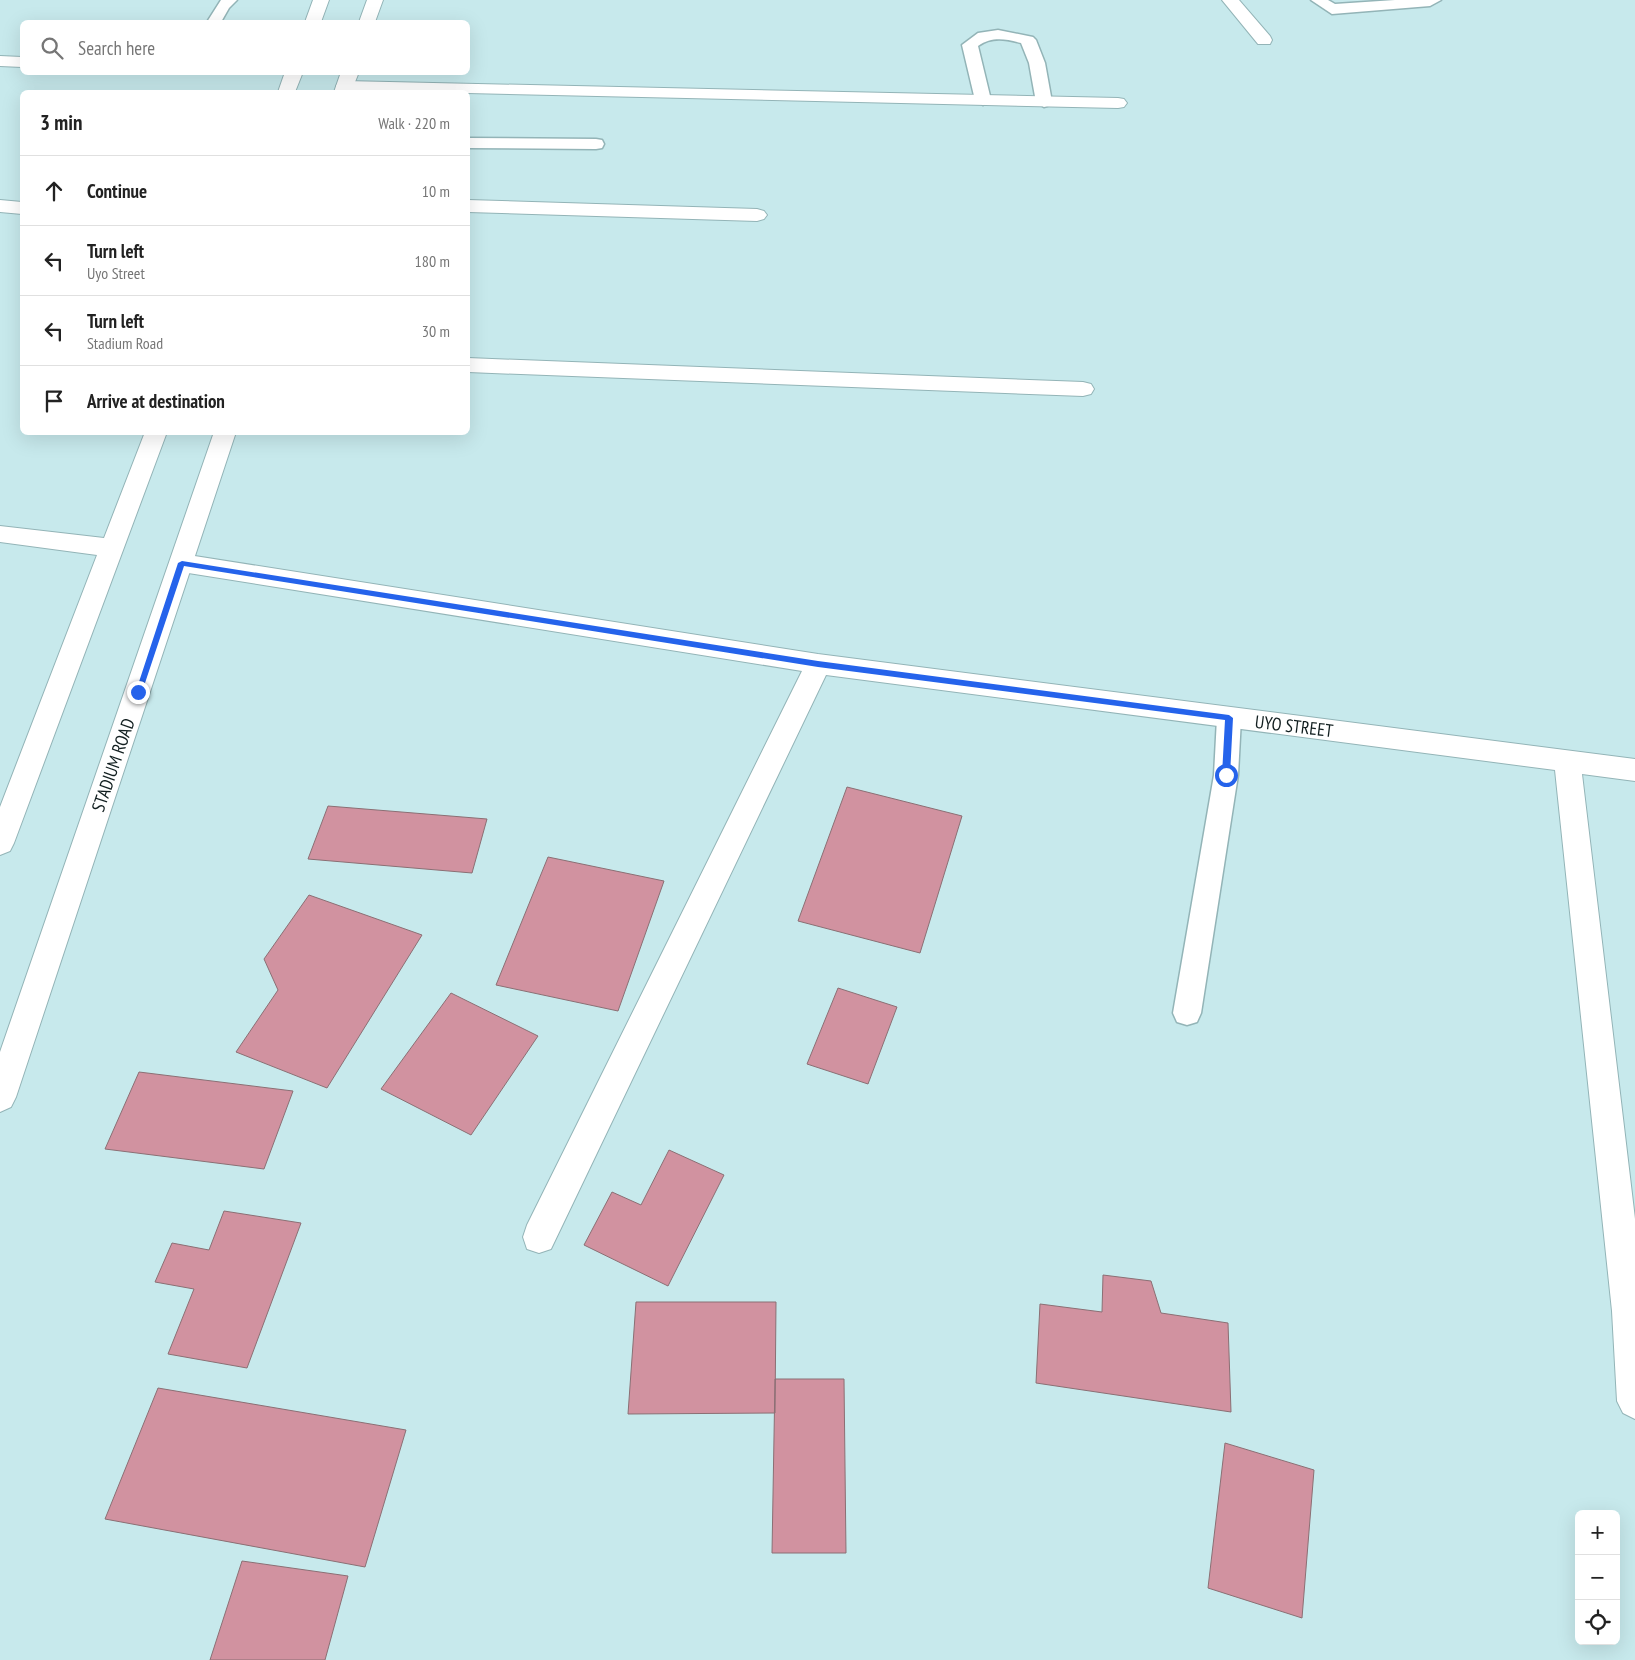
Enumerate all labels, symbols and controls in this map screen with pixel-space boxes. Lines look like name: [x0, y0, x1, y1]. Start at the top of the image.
search box: [20, 20, 470, 75]
icon: search: [38, 34, 66, 62]
text: Search here: [78, 36, 155, 60]
text: 3 min: [40, 109, 82, 136]
text: Walk · 220 m: [378, 113, 450, 133]
icon: ahead: [40, 177, 68, 205]
text: Continue: [87, 179, 147, 203]
text: 10 m: [422, 181, 450, 201]
text: Turn left: [87, 239, 144, 263]
icon: left: [40, 247, 68, 275]
text: 180 m: [415, 251, 450, 271]
text: Uyo Street: [87, 263, 145, 283]
text: Turn left: [87, 309, 144, 333]
icon: left: [40, 317, 68, 345]
text: 30 m: [422, 321, 450, 341]
text: Stadium Road: [87, 333, 163, 353]
icon: arrive: [40, 387, 68, 415]
text: Arrive at destination: [87, 389, 225, 413]
route end: [127, 681, 150, 704]
street label: UYO STREET: [1254, 710, 1334, 742]
street label: STADIUM ROAD: [86, 715, 140, 815]
route start: [1215, 764, 1238, 787]
map controls: [1575, 1510, 1620, 1645]
button: +: [1575, 1510, 1620, 1555]
button: −: [1575, 1555, 1620, 1600]
button: locate: [1575, 1600, 1620, 1645]

